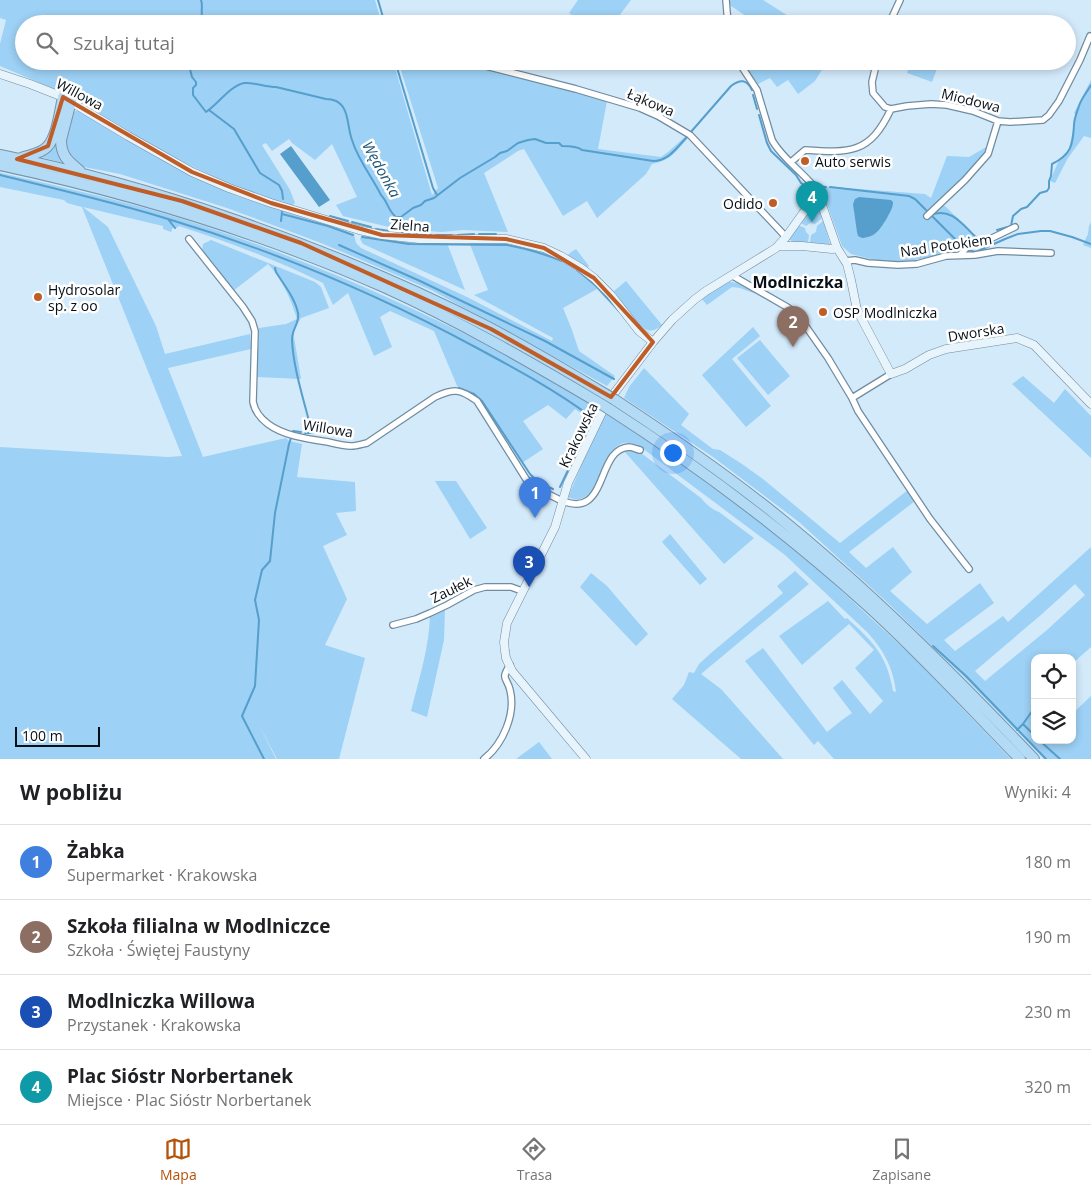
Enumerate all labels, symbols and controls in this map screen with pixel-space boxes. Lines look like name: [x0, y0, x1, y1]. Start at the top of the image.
search box: [15, 15, 1076, 70]
icon: search: [33, 29, 61, 57]
text: Szukaj tutaj: [73, 30, 175, 56]
street label: Willowa: [53, 74, 107, 114]
street label: Łąkowa: [625, 84, 677, 120]
street label: Miodowa: [940, 84, 1002, 116]
water label: Wędonka: [358, 137, 406, 201]
place label: Auto serwis: [815, 152, 891, 171]
marker: Auto serwis: [799, 155, 811, 167]
pin: 4: [796, 181, 828, 222]
place label: Odido: [723, 194, 763, 213]
marker: Odido: [767, 197, 779, 209]
street label: Zielna: [390, 214, 430, 236]
street label: Nad Potokiem: [899, 229, 993, 261]
district label: Modlniczka: [752, 271, 844, 293]
place label: Hydrosolar sp. z oo: [48, 280, 120, 315]
marker: Hydrosolar sp. z oo: [32, 291, 44, 303]
place label: OSP Modlniczka: [833, 303, 937, 322]
pin: 2: [777, 306, 809, 347]
marker: OSP Modlniczka: [817, 306, 829, 318]
street label: Dworska: [946, 318, 1006, 346]
street label: Krakowska: [554, 399, 602, 471]
street label: Willowa: [302, 415, 354, 441]
your location: [660, 440, 686, 466]
pin: 1: [519, 477, 551, 518]
pin: 3: [513, 546, 545, 587]
street label: Zaułek: [427, 571, 475, 607]
map controls: [1031, 654, 1076, 744]
button: locate: [1031, 654, 1076, 699]
button: layers: [1031, 699, 1076, 744]
scale bar: [15, 724, 100, 747]
text: 100 m: [22, 726, 63, 745]
text: W pobliżu: [20, 778, 122, 806]
text: Wyniki: 4: [1004, 781, 1071, 803]
text: Żabka: [67, 838, 125, 864]
text: 1: [31, 851, 41, 873]
text: 180 m: [1025, 851, 1071, 873]
text: Supermarket · Krakowska: [67, 864, 257, 886]
text: Szkoła filialna w Modlniczce: [67, 913, 330, 939]
text: 2: [31, 926, 41, 948]
text: 190 m: [1025, 926, 1071, 948]
text: Szkoła · Świętej Faustyny: [67, 939, 250, 961]
text: Modlniczka Willowa: [67, 988, 255, 1014]
text: 3: [31, 1001, 41, 1023]
text: 230 m: [1025, 1001, 1071, 1023]
text: Przystanek · Krakowska: [67, 1014, 241, 1036]
text: Plac Sióstr Norbertanek: [67, 1063, 293, 1089]
text: 4: [31, 1076, 41, 1098]
text: 320 m: [1025, 1076, 1071, 1098]
text: Miejsce · Plac Sióstr Norbertanek: [67, 1089, 311, 1111]
tab: Mapa: [160, 1135, 197, 1184]
tab: Trasa: [517, 1135, 552, 1184]
tab: Zapisane: [872, 1135, 931, 1184]

